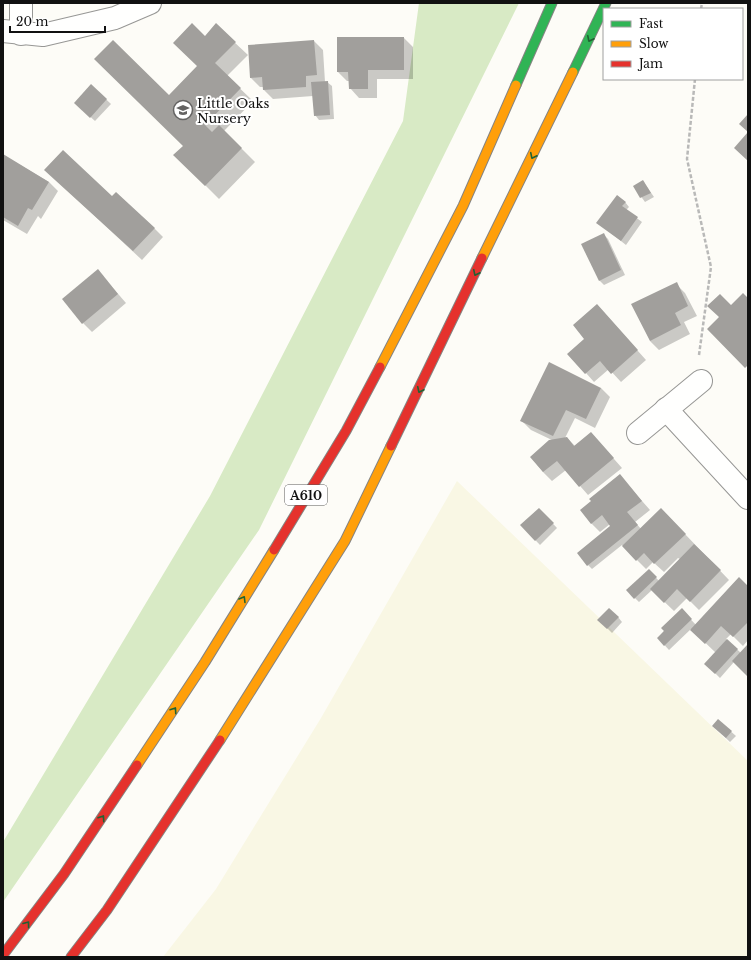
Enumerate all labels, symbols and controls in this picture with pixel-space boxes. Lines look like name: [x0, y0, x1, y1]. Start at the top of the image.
scale bar: [10, 8, 105, 34]
legend: [603, 8, 743, 80]
text: 20 m: [16, 14, 48, 29]
text: Fast: [639, 16, 664, 31]
one-way arrow: [587, 34, 594, 42]
text: Slow: [639, 36, 669, 51]
text: Jam: [637, 56, 663, 71]
place label: Little Oaks Nursery: [197, 95, 270, 127]
school or university icon: Little Oaks Nursery: [172, 99, 194, 121]
one-way arrow: [530, 151, 538, 159]
one-way arrow: [473, 268, 481, 276]
one-way arrow: [417, 385, 424, 393]
road number: A610: [285, 485, 327, 505]
one-way arrow: [238, 596, 246, 603]
one-way arrow: [169, 707, 176, 714]
one-way arrow: [97, 815, 105, 822]
one-way arrow: [22, 921, 29, 928]

